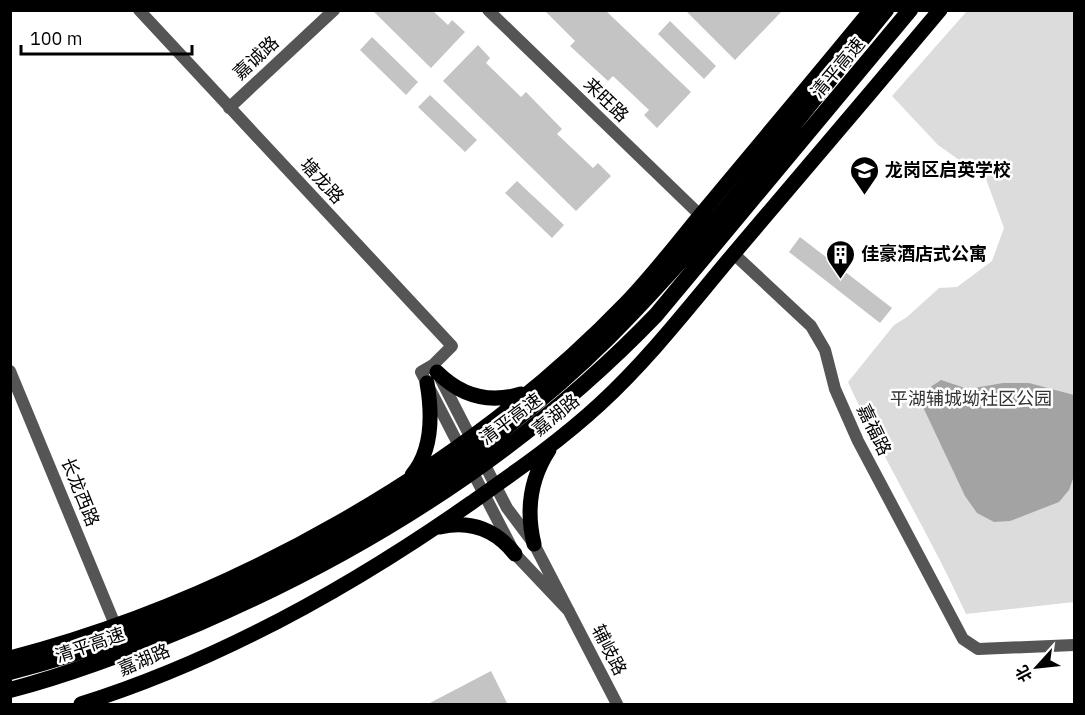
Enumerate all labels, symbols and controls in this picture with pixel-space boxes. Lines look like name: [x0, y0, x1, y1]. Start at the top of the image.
scale bar: [21, 18, 192, 56]
text: 100 m: [30, 27, 82, 50]
street label: 嘉诚路: [228, 31, 283, 84]
street label: 清平高速: [806, 33, 870, 103]
street label: 来旺路: [579, 73, 634, 127]
street label: 塘龙路: [296, 153, 349, 208]
school or university icon: 龙岗区启英学校: [848, 154, 880, 196]
place label: 龙岗区启英学校: [885, 158, 1011, 181]
building icon: 佳豪酒店式公寓: [824, 238, 856, 280]
place label: 佳豪酒店式公寓: [861, 242, 987, 265]
park label: 平湖辅城坳社区公园: [890, 387, 1052, 410]
street label: 清平高速: [475, 388, 546, 449]
street label: 嘉湖路: [527, 389, 584, 441]
street label: 嘉福路: [852, 400, 897, 459]
street label: 长龙西路: [56, 454, 105, 529]
street label: 辅岐路: [587, 620, 632, 679]
street label: 清平高速: [52, 622, 128, 667]
north arrow: [1007, 637, 1067, 697]
street label: 嘉湖路: [114, 638, 173, 681]
text: 北: [1011, 662, 1036, 685]

